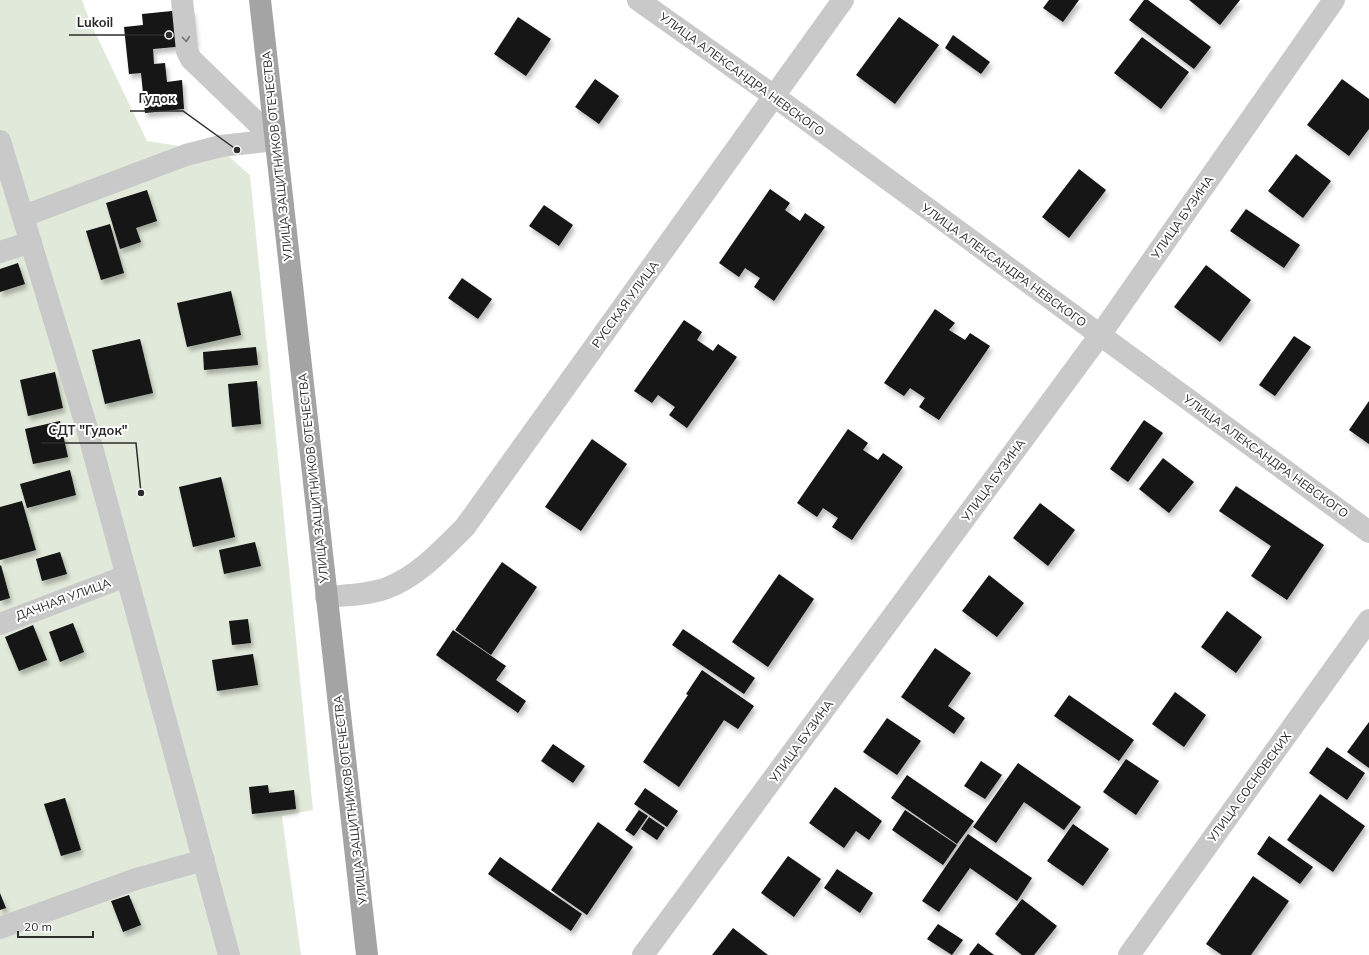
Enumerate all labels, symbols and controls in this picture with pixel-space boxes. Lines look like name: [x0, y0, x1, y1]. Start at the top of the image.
street label: УЛИЦА АЛЕКСАНДРА НЕВСКОГО: [656, 8, 828, 139]
callout: Lukoil: [69, 10, 121, 35]
text: Lukoil: [77, 14, 113, 30]
one-way arrow: [181, 36, 190, 42]
street label: УЛИЦА ЗАЩИТНИКОВ ОТЕЧЕСТВА: [258, 50, 296, 263]
callout: Гудок: [130, 86, 183, 111]
text: Гудок: [139, 90, 176, 107]
street label: УЛИЦА БУЗИНА: [1147, 172, 1217, 262]
street label: УЛИЦА АЛЕКСАНДРА НЕВСКОГО: [918, 199, 1090, 330]
street label: РУССКАЯ УЛИЦА: [588, 257, 662, 351]
street label: УЛИЦА ЗАЩИТНИКОВ ОТЕЧЕСТВА: [294, 372, 332, 585]
street label: УЛИЦА АЛЕКСАНДРА НЕВСКОГО: [1180, 390, 1352, 521]
callout: СДТ "Гудок": [41, 418, 136, 443]
text: СДТ "Гудок": [48, 422, 128, 439]
street label: УЛИЦА БУЗИНА: [957, 436, 1028, 525]
street label: ДАЧНАЯ УЛИЦА: [13, 575, 113, 623]
street label: УЛИЦА ЗАЩИТНИКОВ ОТЕЧЕСТВА: [330, 694, 370, 907]
street label: УЛИЦА БУЗИНА: [765, 697, 836, 786]
street label: УЛИЦА СОСНОВСКИХ: [1203, 729, 1294, 846]
scale bar: [18, 913, 93, 939]
text: 20 m: [24, 919, 52, 934]

